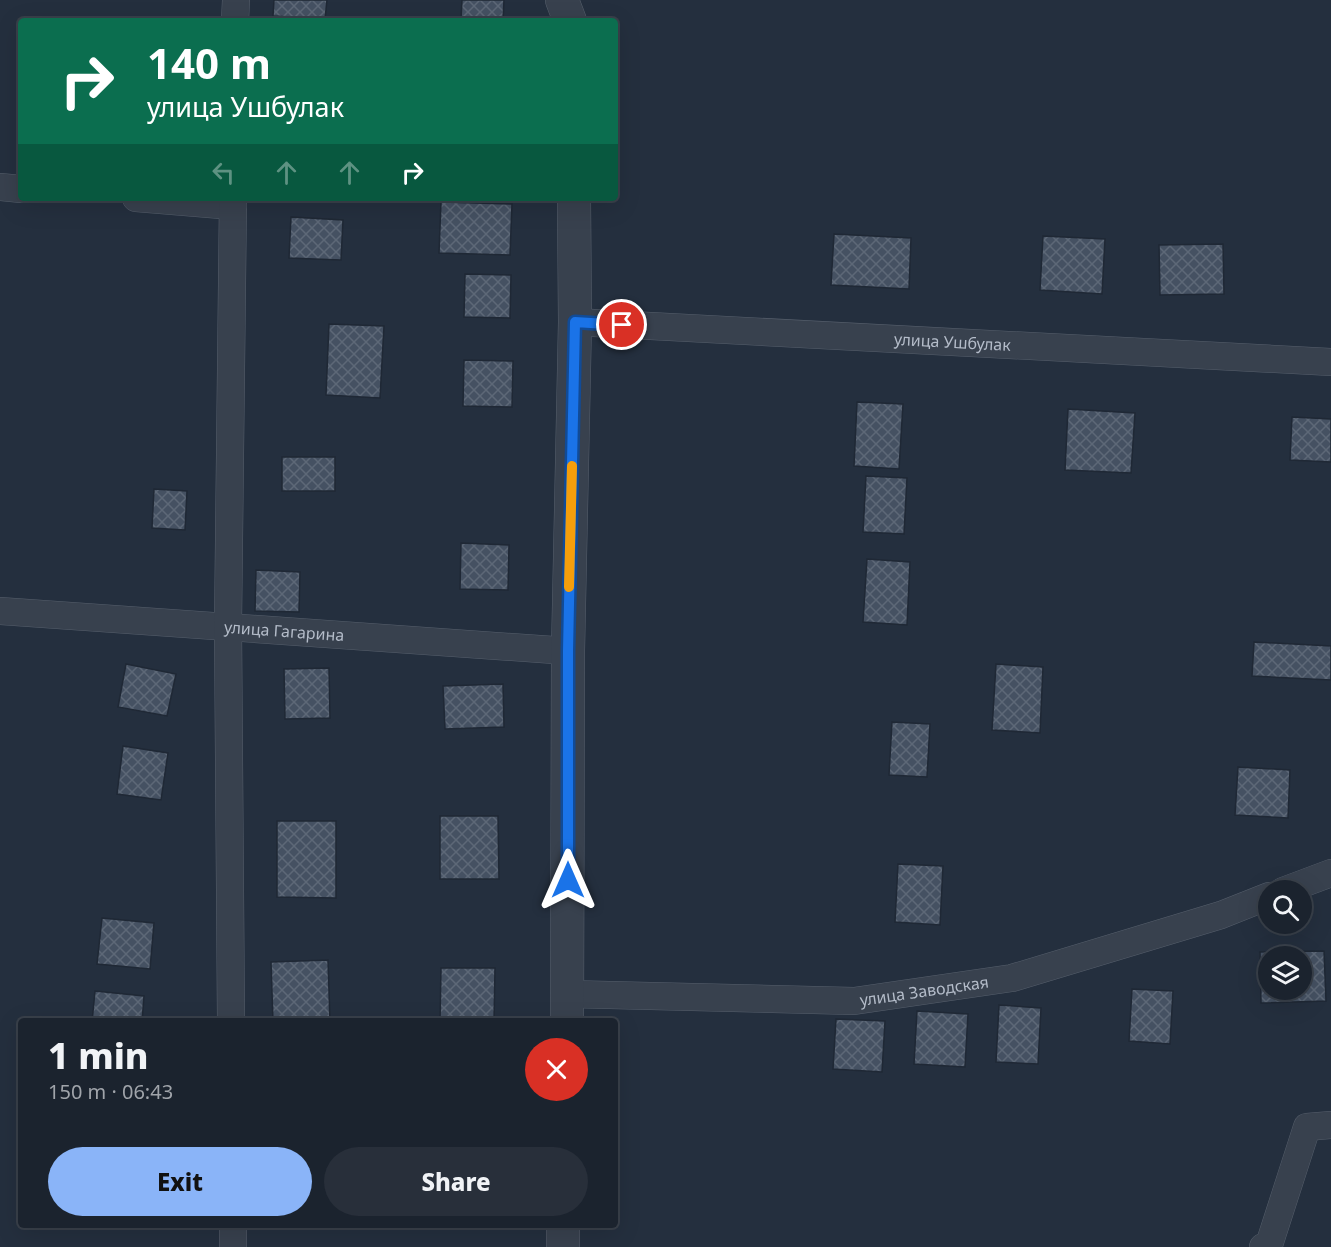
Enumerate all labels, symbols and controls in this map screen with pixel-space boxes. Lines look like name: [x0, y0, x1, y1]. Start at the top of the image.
text: 140 m: [147, 34, 271, 91]
icon: right: [48, 42, 126, 120]
text: улица Ушбулак: [147, 88, 344, 125]
icon: left: [207, 156, 240, 189]
icon: ahead: [270, 156, 303, 189]
icon: ahead: [333, 156, 366, 189]
icon: right: [396, 156, 429, 189]
pin: [596, 299, 647, 350]
icon: arrive: [605, 308, 638, 341]
street label: улица Ушбулак: [894, 328, 1012, 356]
street label: улица Гагарина: [224, 616, 345, 646]
position arrow: [536, 848, 600, 912]
map controls: [1258, 880, 1312, 1000]
button: search: [1258, 880, 1312, 934]
button: layers: [1258, 946, 1312, 1000]
street label: улица Заводская: [858, 971, 990, 1011]
text: 1 min: [48, 1031, 149, 1080]
button: close: [525, 1038, 588, 1101]
text: 150 m · 06:43: [48, 1078, 173, 1105]
button: Exit: [48, 1147, 312, 1216]
button: Share: [324, 1147, 588, 1216]

